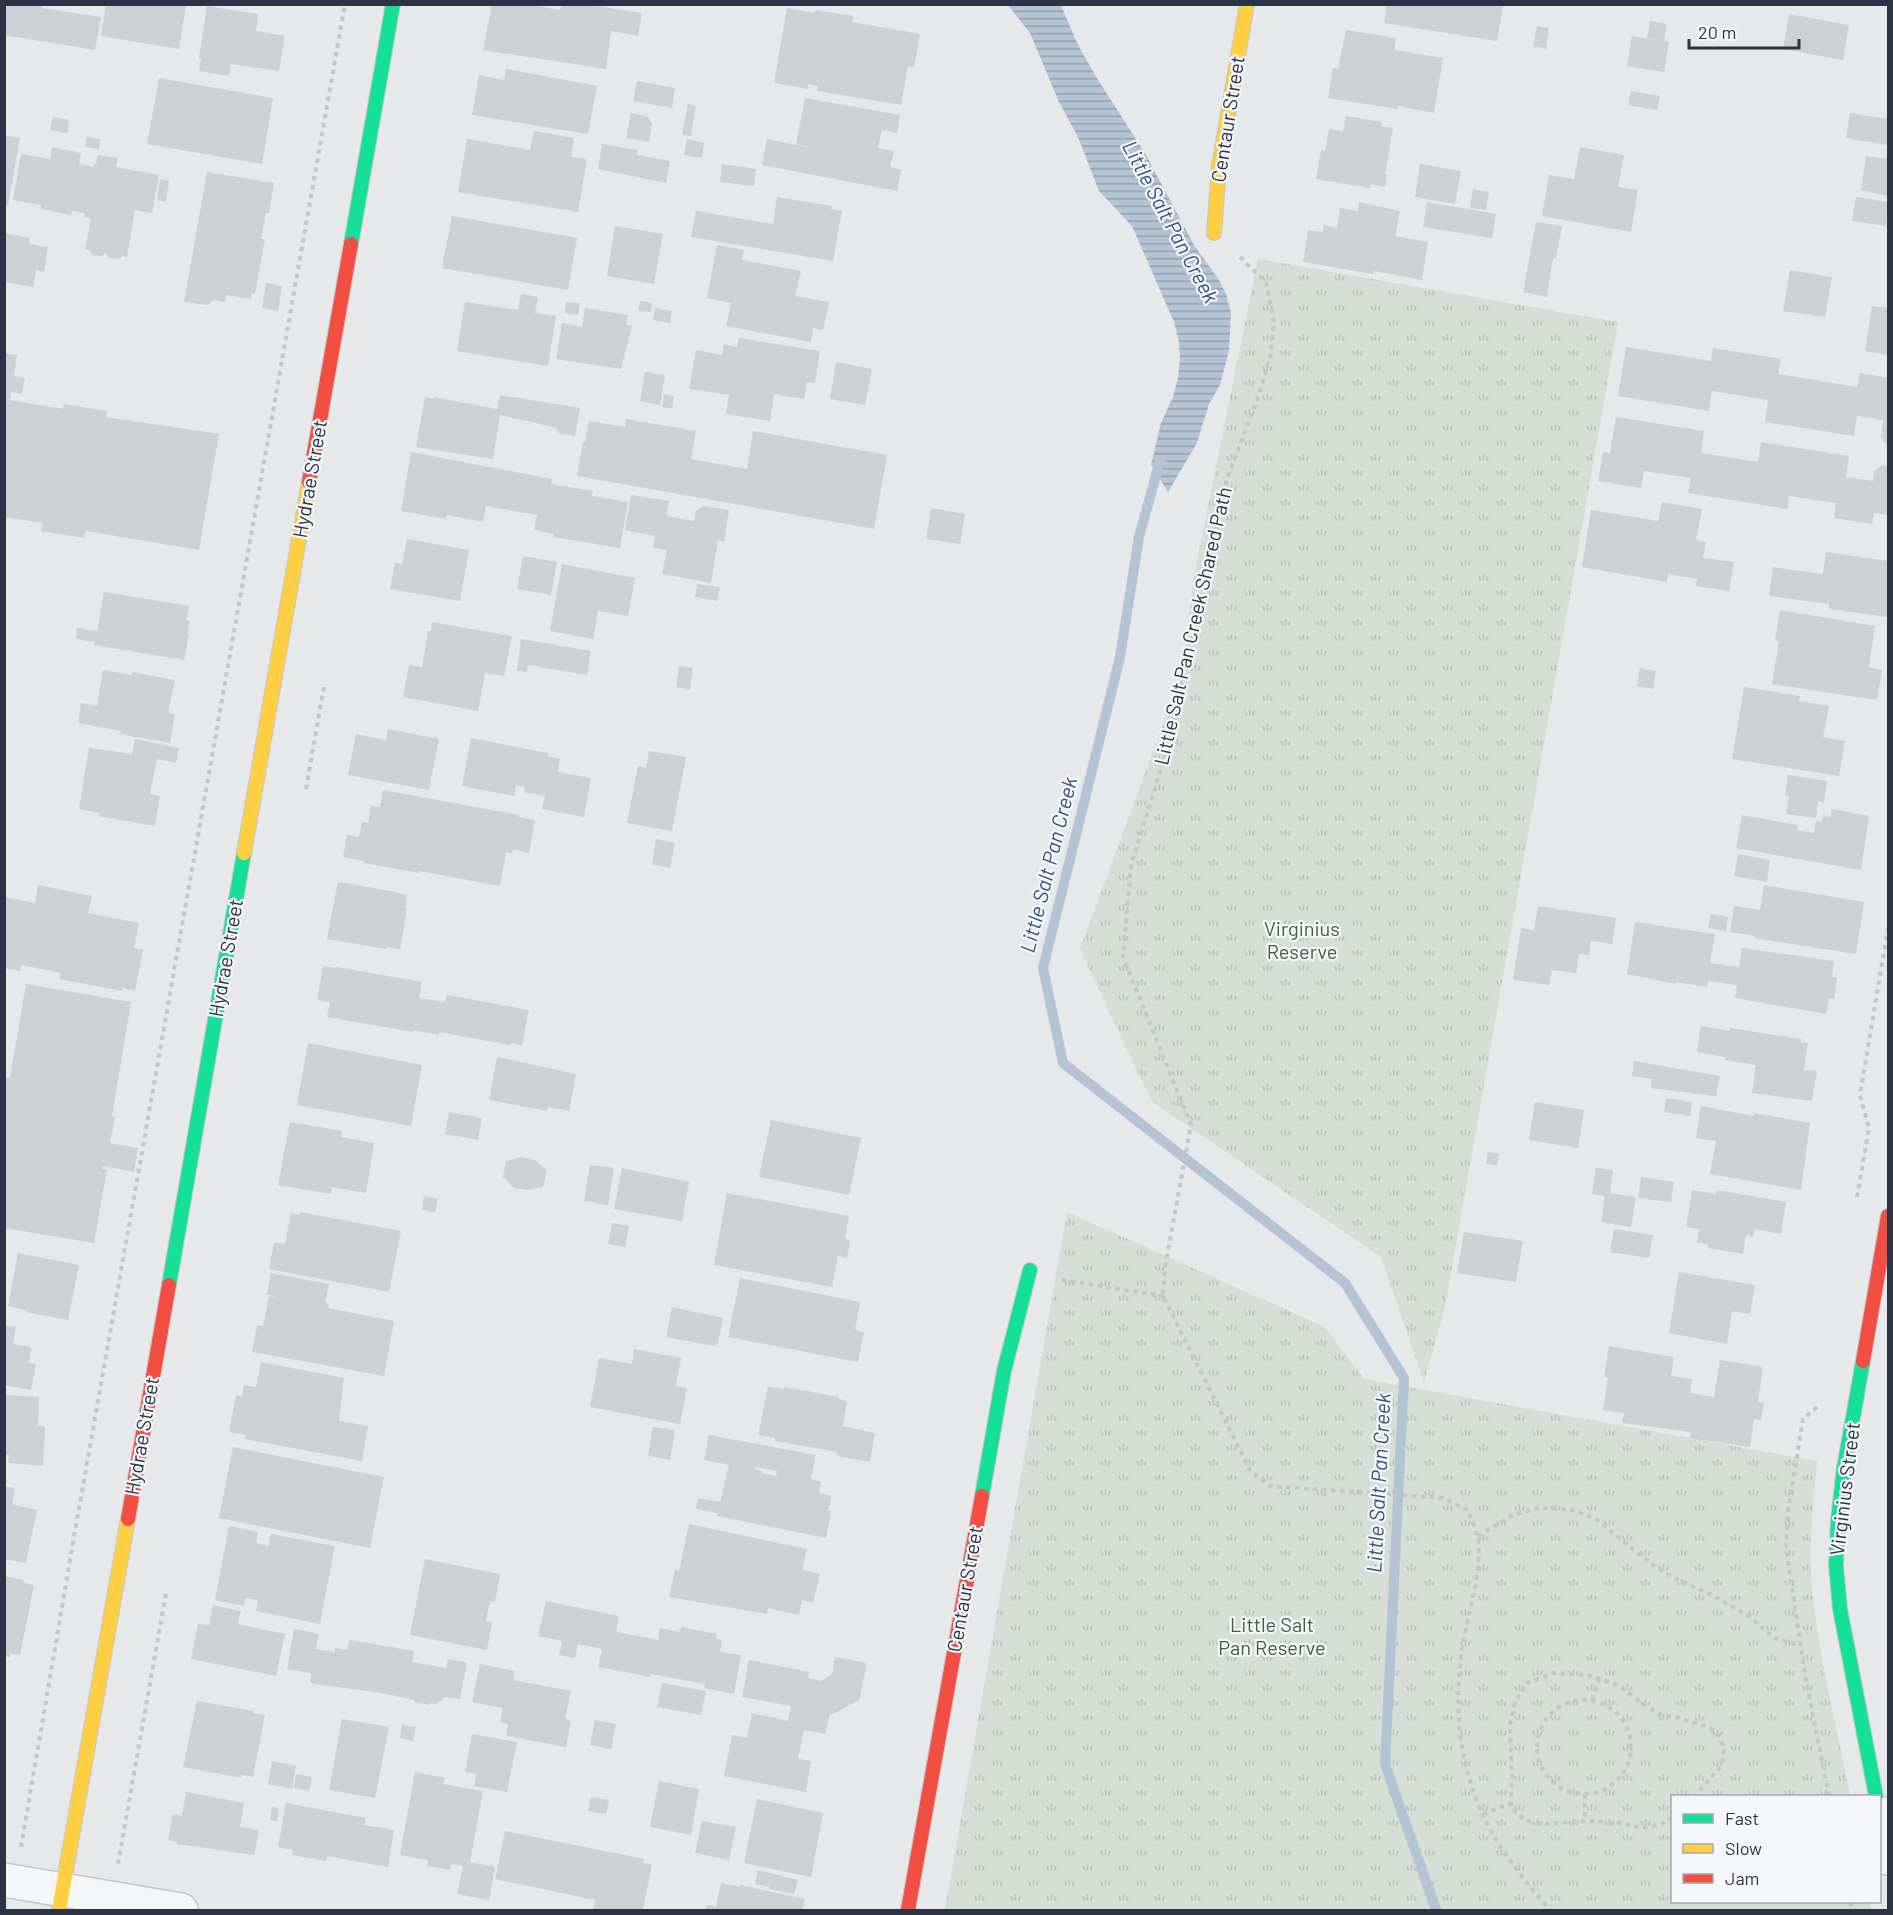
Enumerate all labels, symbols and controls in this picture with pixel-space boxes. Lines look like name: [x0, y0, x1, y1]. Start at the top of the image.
scale bar: [1689, 12, 1798, 50]
text: 20 m: [1698, 21, 1736, 43]
street label: Centaur Street: [1205, 54, 1249, 184]
water label: Little Salt Pan Creek: [1118, 136, 1225, 307]
street label: Hydrae Street: [287, 418, 331, 540]
street label: Little Salt Pan Creek Shared Path: [1148, 484, 1236, 767]
water label: Little Salt Pan Creek: [1014, 774, 1082, 955]
street label: Hydrae Street: [203, 897, 247, 1019]
park label: Virginius Reserve: [1264, 916, 1340, 963]
street label: Hydrae Street: [119, 1375, 163, 1497]
water label: Little Salt Pan Creek: [1360, 1392, 1395, 1573]
street label: Virginius Street: [1824, 1421, 1864, 1557]
street label: Centaur Street: [941, 1524, 987, 1654]
park label: Little Salt Pan Reserve: [1218, 1612, 1326, 1659]
legend: [1671, 1795, 1881, 1903]
text: Fast: [1725, 1807, 1759, 1829]
text: Slow: [1725, 1837, 1762, 1859]
text: Jam: [1725, 1867, 1759, 1889]

